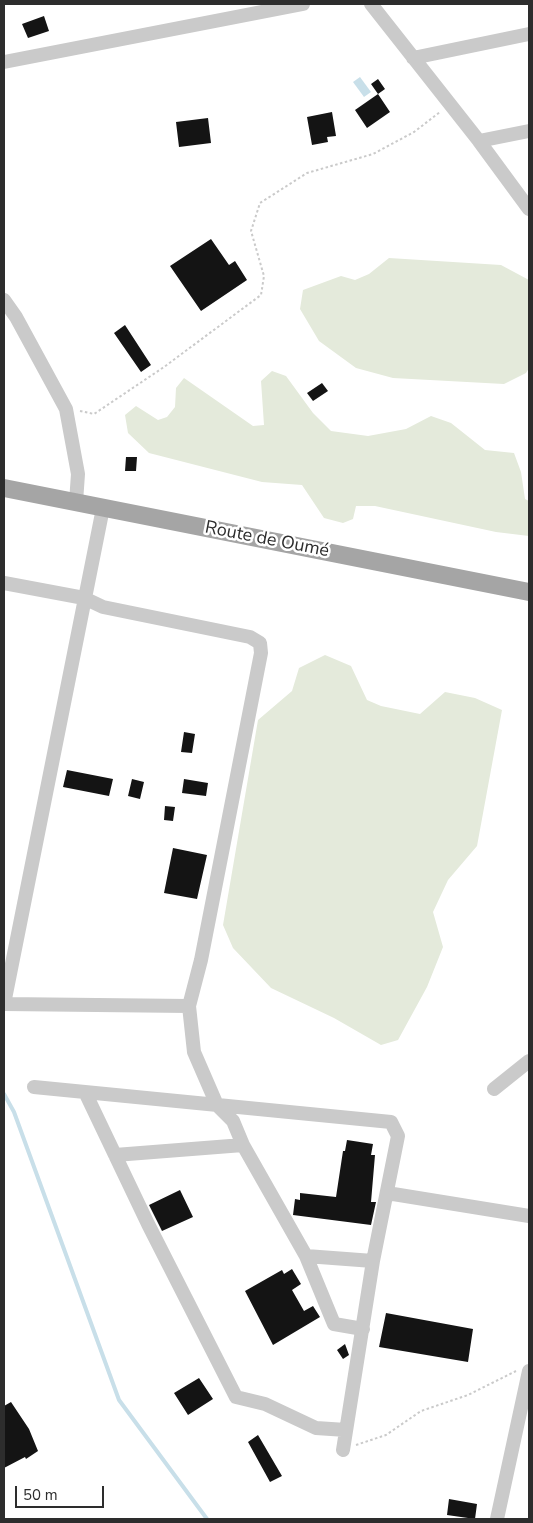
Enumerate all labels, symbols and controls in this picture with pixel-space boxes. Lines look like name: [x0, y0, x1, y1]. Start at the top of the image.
street label: Route de Oumé: [203, 517, 331, 563]
scale bar: [18, 1476, 106, 1508]
text: 50 m: [23, 1485, 58, 1505]

